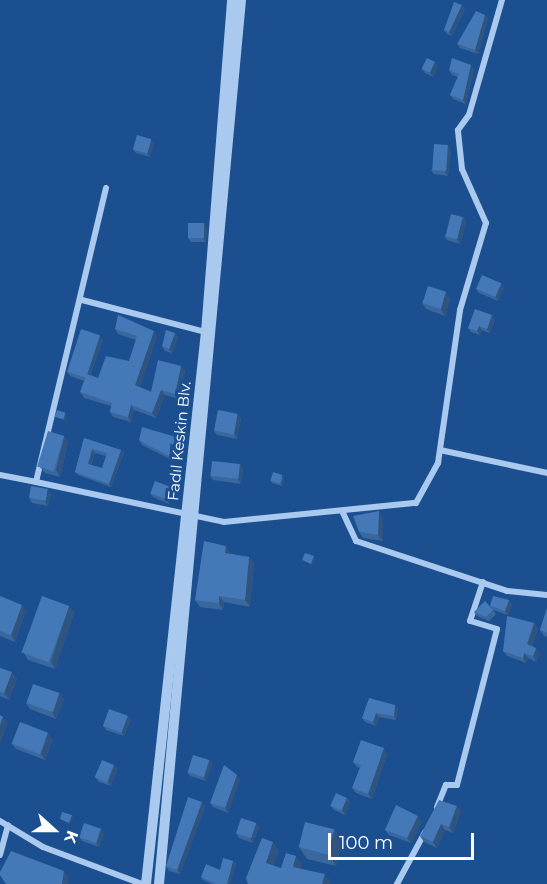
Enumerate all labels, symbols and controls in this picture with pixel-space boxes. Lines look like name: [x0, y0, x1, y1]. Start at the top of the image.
street label: Fadıl Keskin Blv.: [164, 380, 194, 502]
north arrow: [24, 800, 84, 860]
scale bar: [331, 821, 476, 859]
text: K: [60, 828, 82, 846]
text: 100 m: [339, 832, 393, 854]

